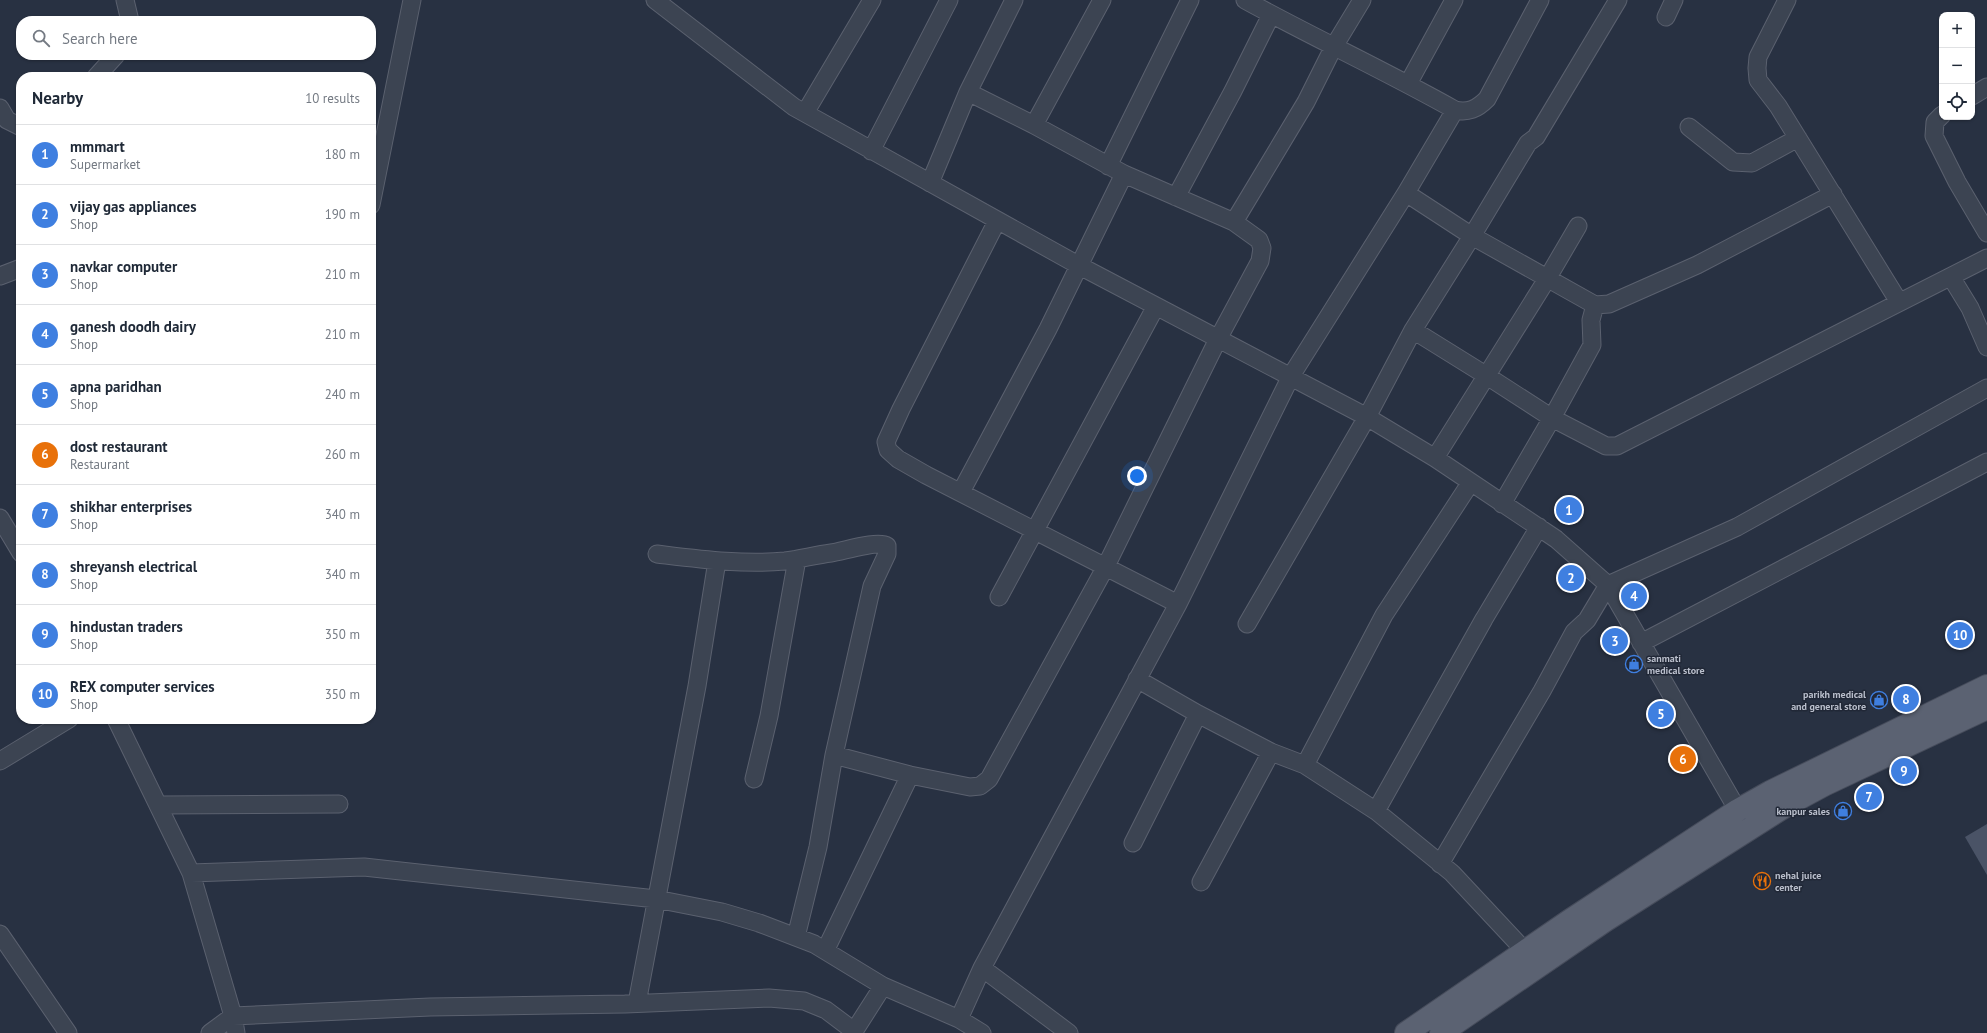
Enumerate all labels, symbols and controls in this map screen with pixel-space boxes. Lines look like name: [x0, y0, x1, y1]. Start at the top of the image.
map controls: [1939, 12, 1975, 120]
button: +: [1939, 12, 1975, 48]
search box: [16, 16, 376, 60]
icon: search: [30, 27, 52, 49]
text: Search here: [62, 29, 138, 48]
button: −: [1939, 48, 1975, 84]
button: locate: [1939, 84, 1975, 120]
text: Nearby: [32, 87, 83, 109]
text: 10 results: [305, 90, 360, 107]
text: mmmart: [70, 137, 125, 156]
text: 1: [41, 146, 49, 163]
text: 180 m: [325, 146, 360, 163]
text: Supermarket: [70, 156, 140, 173]
text: vijay gas appliances: [70, 197, 197, 216]
text: 2: [41, 206, 49, 223]
text: 190 m: [325, 206, 360, 223]
text: Shop: [70, 216, 98, 233]
text: navkar computer: [70, 257, 177, 276]
text: 3: [41, 266, 49, 283]
text: 210 m: [325, 266, 360, 283]
text: Shop: [70, 276, 98, 293]
text: ganesh doodh dairy: [70, 317, 196, 336]
text: 4: [41, 326, 49, 343]
text: 210 m: [325, 326, 360, 343]
text: Shop: [70, 336, 98, 353]
text: apna paridhan: [70, 377, 162, 396]
text: 5: [41, 386, 49, 403]
text: 240 m: [325, 386, 360, 403]
text: Shop: [70, 396, 98, 413]
text: dost restaurant: [70, 437, 168, 456]
text: 6: [41, 446, 49, 463]
text: 260 m: [325, 446, 360, 463]
text: Restaurant: [70, 456, 129, 473]
your location: [1127, 466, 1147, 486]
pin: 1: [1556, 495, 1582, 525]
text: shikhar enterprises: [70, 497, 192, 516]
text: 7: [41, 506, 49, 523]
text: 340 m: [325, 506, 360, 523]
text: Shop: [70, 516, 98, 533]
text: shreyansh electrical: [70, 557, 197, 576]
pin: 2: [1558, 563, 1584, 593]
text: 8: [41, 566, 49, 583]
text: 340 m: [325, 566, 360, 583]
text: Shop: [70, 576, 98, 593]
pin: 4: [1621, 581, 1647, 611]
text: hindustan traders: [70, 617, 183, 636]
pin: 10: [1947, 620, 1973, 650]
text: 9: [41, 626, 49, 643]
text: 350 m: [325, 626, 360, 643]
pin: 3: [1602, 626, 1628, 656]
text: Shop: [70, 636, 98, 653]
place label: sanmati medical store: [1647, 652, 1705, 677]
shop icon: sanmati medical store: [1624, 654, 1644, 674]
text: REX computer services: [70, 677, 215, 696]
pin: 8: [1893, 684, 1919, 714]
text: 10: [38, 686, 52, 703]
text: 350 m: [325, 686, 360, 703]
place label: parikh medical and general store: [1791, 688, 1866, 713]
shop icon: parikh medical and general store: [1869, 690, 1889, 710]
text: Shop: [70, 696, 98, 713]
pin: 5: [1648, 699, 1674, 729]
pin: 6: [1670, 744, 1696, 774]
pin: 9: [1891, 756, 1917, 786]
pin: 7: [1856, 782, 1882, 812]
shop icon: kanpur sales: [1833, 801, 1853, 821]
place label: kanpur sales: [1776, 805, 1830, 818]
place label: nehal juice center: [1775, 869, 1821, 894]
restaurant icon: nehal juice center: [1752, 871, 1772, 891]

